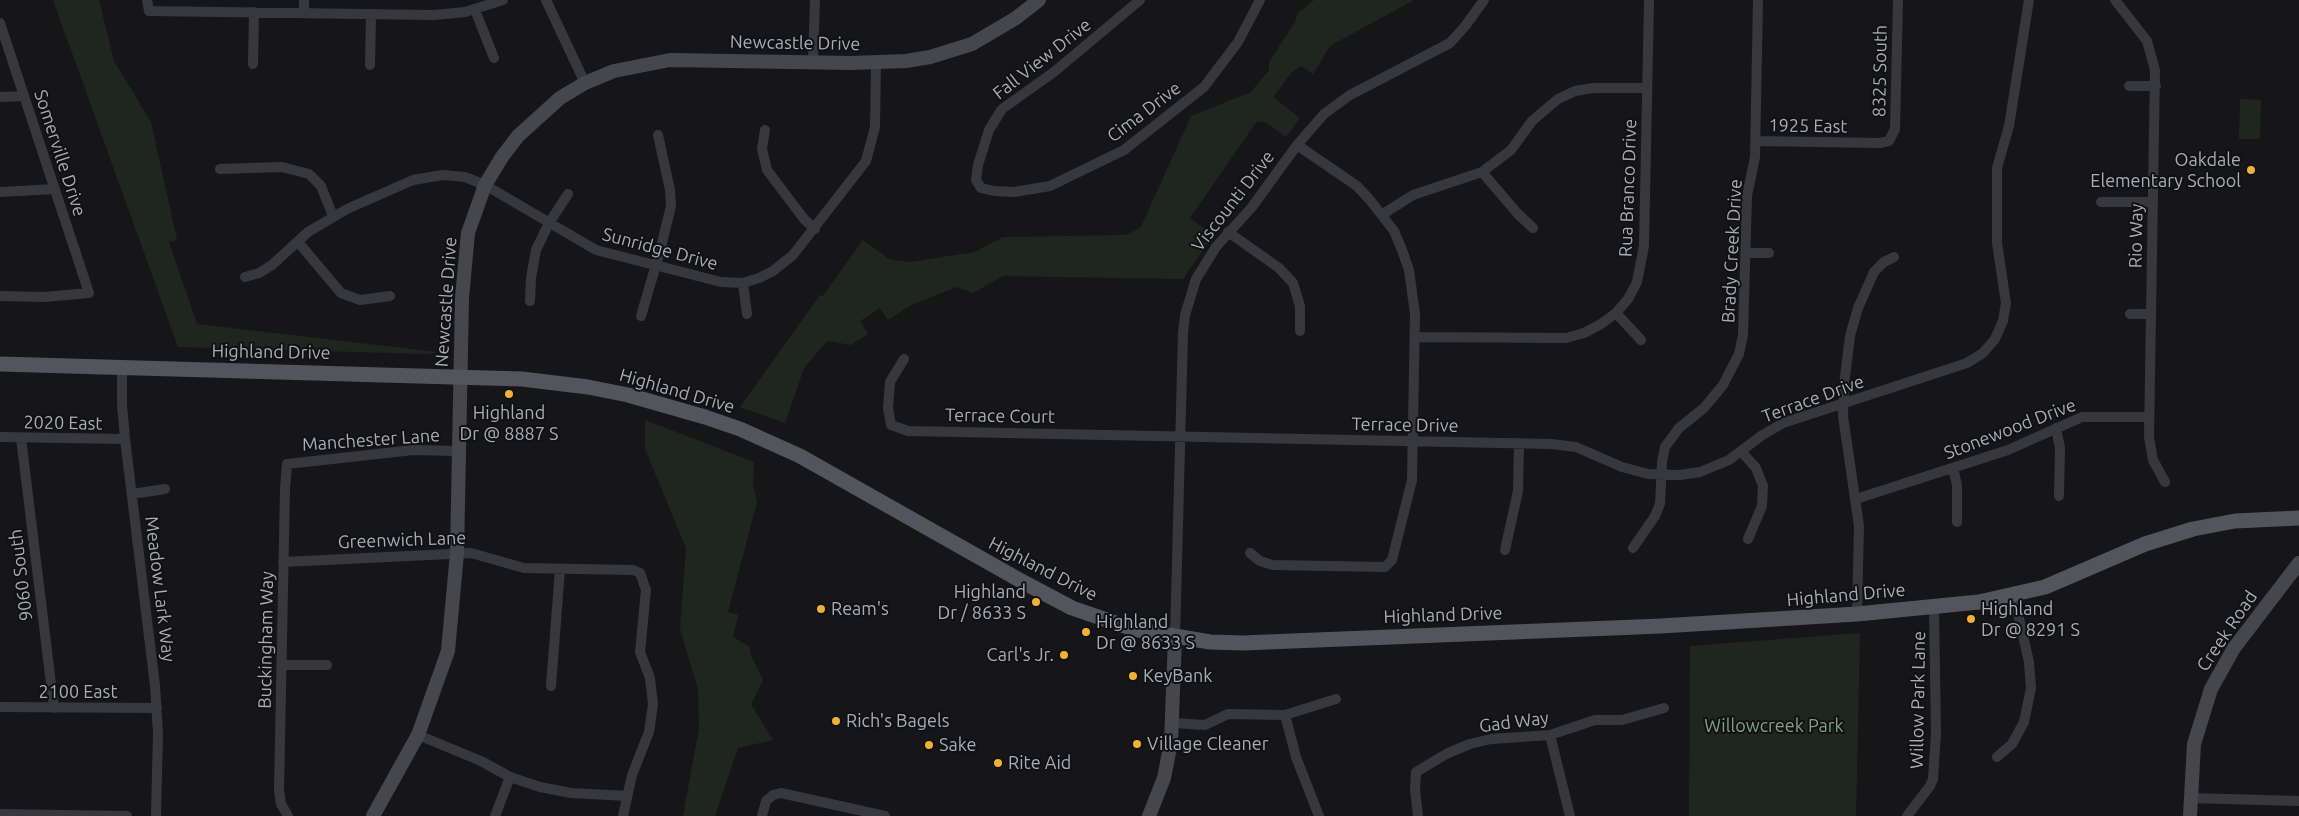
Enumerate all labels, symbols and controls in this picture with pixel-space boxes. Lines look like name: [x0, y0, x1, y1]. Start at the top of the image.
street label: Fall View Drive: [989, 14, 1095, 104]
street label: 8325 South: [1868, 25, 1892, 117]
street label: Newcastle Drive: [730, 31, 860, 55]
street label: Cima Drive: [1103, 77, 1185, 147]
street label: Somerville Drive: [29, 87, 91, 219]
street label: 1925 East: [1768, 115, 1848, 137]
street label: Rua Branco Drive: [1615, 119, 1641, 257]
street label: Viscounti Drive: [1187, 146, 1279, 256]
place label: Oakdale Elementary School: [2090, 149, 2241, 192]
marker: Oakdale Elementary School: [2245, 164, 2257, 176]
street label: Brady Creek Drive: [1717, 178, 1747, 324]
street label: Rio Way: [2125, 204, 2147, 268]
street label: Sunridge Drive: [600, 223, 720, 275]
street label: Newcastle Drive: [431, 236, 461, 368]
street label: Highland Drive: [211, 340, 331, 364]
street label: Highland Drive: [617, 364, 737, 418]
street label: Terrace Drive: [1759, 371, 1867, 427]
marker: Highland Dr @ 8887 S: [503, 388, 515, 400]
street label: Stonewood Drive: [1941, 394, 2079, 464]
place label: Highland Dr @ 8887 S: [460, 402, 558, 444]
street label: Terrace Court: [945, 404, 1055, 428]
street label: 2020 East: [23, 412, 103, 434]
street label: Terrace Drive: [1351, 413, 1459, 437]
street label: Manchester Lane: [301, 424, 441, 456]
street label: Meadow Lark Way: [140, 515, 180, 663]
street label: Greenwich Lane: [337, 527, 467, 553]
street label: 9060 South: [5, 528, 37, 622]
street label: Highland Drive: [985, 532, 1101, 606]
street label: Buckingham Way: [254, 571, 278, 709]
street label: Highland Drive: [1786, 579, 1906, 611]
place label: Highland Dr / 8633 S: [937, 581, 1026, 624]
street label: Creek Road: [2192, 587, 2262, 675]
marker: Highland Dr / 8633 S: [1030, 596, 1042, 608]
place label: Ream's: [831, 598, 889, 620]
place label: Highland Dr @ 8291 S: [1981, 598, 2080, 640]
street label: Highland Drive: [1383, 602, 1503, 628]
marker: Ream's: [815, 603, 827, 615]
place label: Highland Dr @ 8633 S: [1096, 611, 1195, 654]
marker: Highland Dr @ 8291 S: [1965, 613, 1977, 625]
marker: Highland Dr @ 8633 S: [1080, 626, 1092, 638]
street label: Willow Park Lane: [1906, 631, 1930, 769]
place label: Carl's Jr.: [987, 644, 1054, 666]
marker: Carl's Jr.: [1058, 649, 1070, 661]
place label: KeyBank: [1143, 665, 1212, 687]
marker: KeyBank: [1127, 670, 1139, 682]
street label: 2100 East: [39, 681, 117, 703]
street label: Gad Way: [1478, 707, 1550, 737]
place label: Rich's Bagels: [846, 710, 950, 732]
marker: Rich's Bagels: [830, 715, 842, 727]
park label: Willowcreek Park: [1704, 715, 1844, 737]
place label: Village Cleaner: [1147, 733, 1268, 755]
place label: Sake: [939, 734, 976, 756]
marker: Village Cleaner: [1131, 738, 1143, 750]
marker: Sake: [923, 739, 935, 751]
place label: Rite Aid: [1008, 752, 1071, 774]
marker: Rite Aid: [992, 757, 1004, 769]

